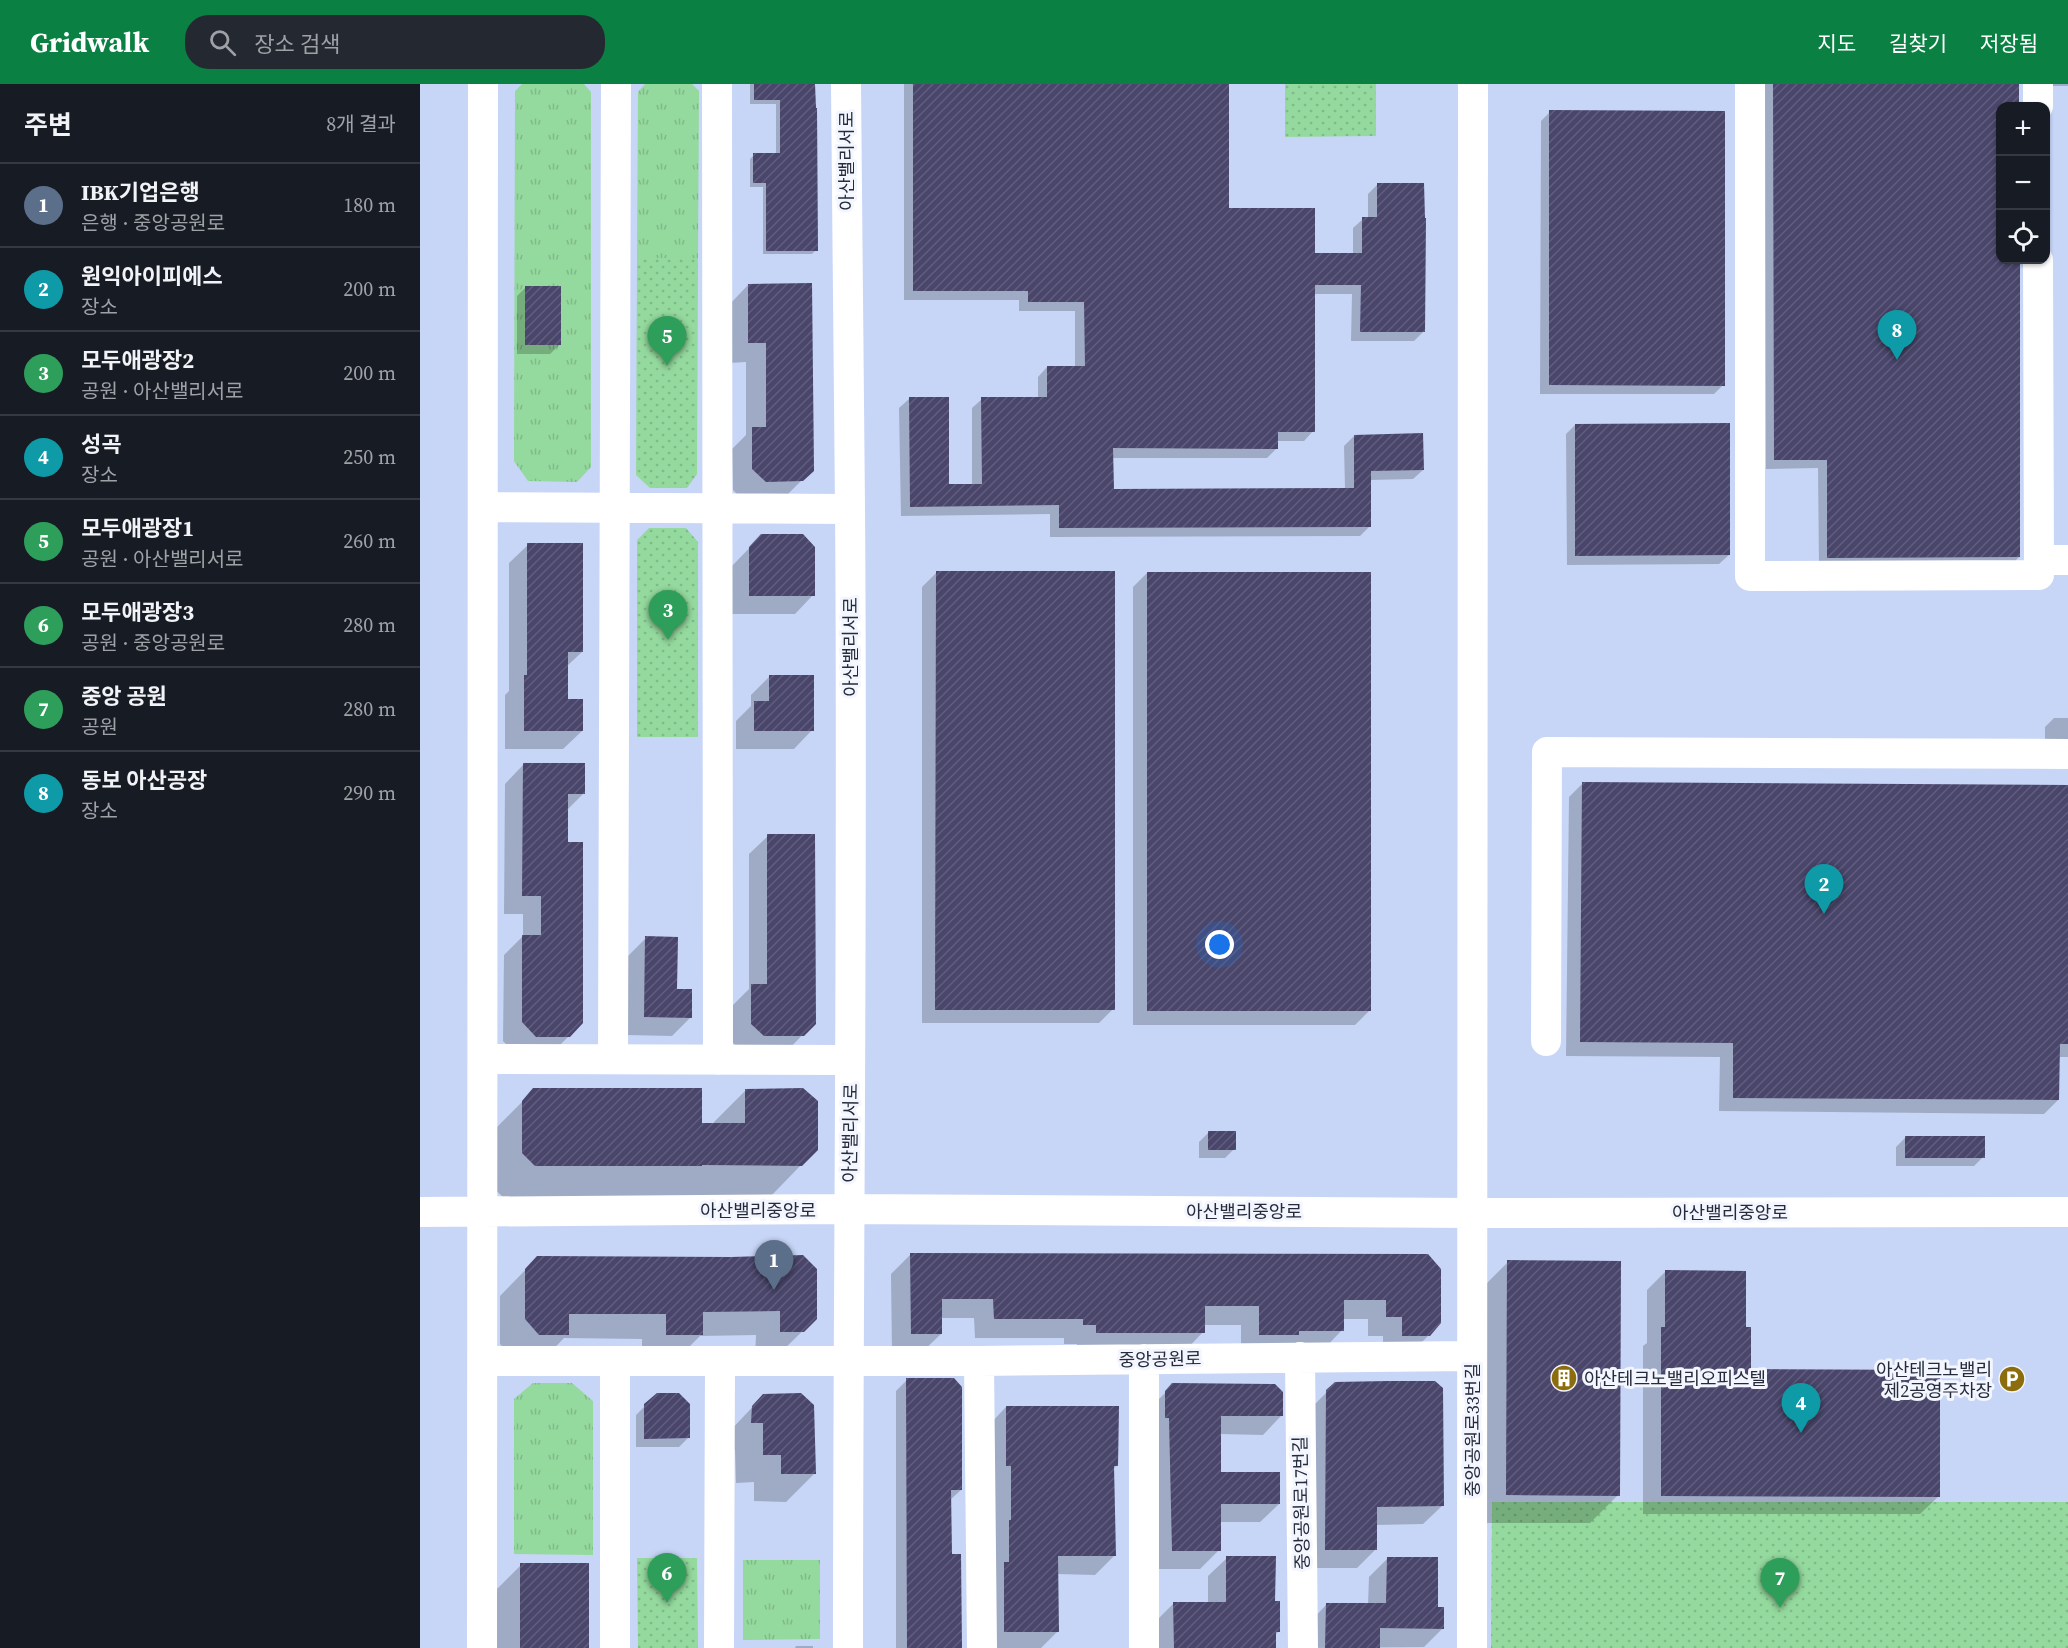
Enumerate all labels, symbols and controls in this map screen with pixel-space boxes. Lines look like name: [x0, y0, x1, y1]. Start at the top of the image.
search box: [185, 15, 605, 69]
text: Gridwalk: [30, 23, 149, 61]
icon: search: [206, 26, 239, 59]
text: 장소 검색: [254, 29, 340, 59]
text: 지도: [1817, 29, 1856, 58]
text: 길찾기: [1889, 29, 1947, 58]
text: 저장됨: [1980, 29, 2038, 58]
map controls: [1996, 102, 2050, 264]
button: +: [1996, 102, 2050, 156]
text: 주변: [24, 107, 72, 143]
text: 8개 결과: [326, 110, 396, 138]
street label: 아산밸리서로: [834, 111, 859, 211]
button: −: [1996, 156, 2050, 210]
text: IBK기업은행: [81, 177, 200, 207]
text: 1: [38, 191, 49, 219]
text: 180 m: [343, 191, 396, 219]
text: 은행 · 중앙공원로: [81, 209, 225, 237]
button: locate: [1996, 210, 2050, 264]
text: 원익아이피에스: [81, 261, 223, 291]
text: 2: [38, 275, 49, 303]
text: 200 m: [343, 275, 396, 303]
text: 장소: [81, 293, 118, 321]
pin: 8: [1878, 310, 1916, 360]
pin: 5: [648, 316, 686, 366]
text: 모두애광장2: [81, 345, 194, 375]
text: 3: [38, 359, 49, 387]
text: 200 m: [343, 359, 396, 387]
text: 공원 · 아산밸리서로: [81, 377, 244, 405]
text: 성곡: [81, 429, 121, 459]
text: 4: [38, 443, 49, 471]
text: 250 m: [343, 443, 396, 471]
text: 장소: [81, 461, 118, 489]
text: 모두애광장1: [81, 513, 194, 543]
text: 5: [38, 527, 49, 555]
text: 260 m: [343, 527, 396, 555]
text: 공원 · 아산밸리서로: [81, 545, 244, 573]
pin: 3: [648, 590, 688, 640]
text: 모두애광장3: [81, 597, 194, 627]
street label: 아산밸리서로: [838, 597, 863, 697]
text: 6: [38, 611, 49, 639]
text: 280 m: [343, 611, 396, 639]
text: 공원 · 중앙공원로: [81, 629, 225, 657]
text: 중앙 공원: [81, 681, 167, 711]
text: 7: [38, 695, 49, 723]
text: 280 m: [343, 695, 396, 723]
text: 공원: [81, 713, 118, 741]
text: 동보 아산공장: [81, 765, 207, 795]
text: 8: [38, 779, 49, 807]
text: 290 m: [343, 779, 396, 807]
text: 장소: [81, 797, 118, 825]
pin: 2: [1804, 864, 1844, 914]
your location: [1205, 930, 1234, 959]
street label: 아산밸리서로: [837, 1083, 863, 1183]
street label: 아산밸리중앙로: [700, 1198, 816, 1223]
street label: 아산밸리중앙로: [1186, 1199, 1302, 1224]
street label: 아산밸리중앙로: [1672, 1200, 1788, 1225]
pin: 1: [754, 1240, 794, 1290]
street label: 중앙공원로: [1118, 1346, 1202, 1372]
place label: 아산테크노밸리 제2공영주차장: [1876, 1357, 1992, 1403]
street label: 중앙공원로33번길: [1460, 1363, 1485, 1497]
building icon: 아산테크노밸리오피스텔: [1549, 1363, 1579, 1393]
parking icon: 아산테크노밸리 제2공영주차장: [1997, 1364, 2027, 1394]
place label: 아산테크노밸리오피스텔: [1584, 1366, 1766, 1391]
pin: 4: [1782, 1384, 1820, 1433]
street label: 중앙공원로17번길: [1287, 1436, 1315, 1570]
pin: 6: [648, 1554, 686, 1603]
pin: 7: [1760, 1558, 1800, 1608]

